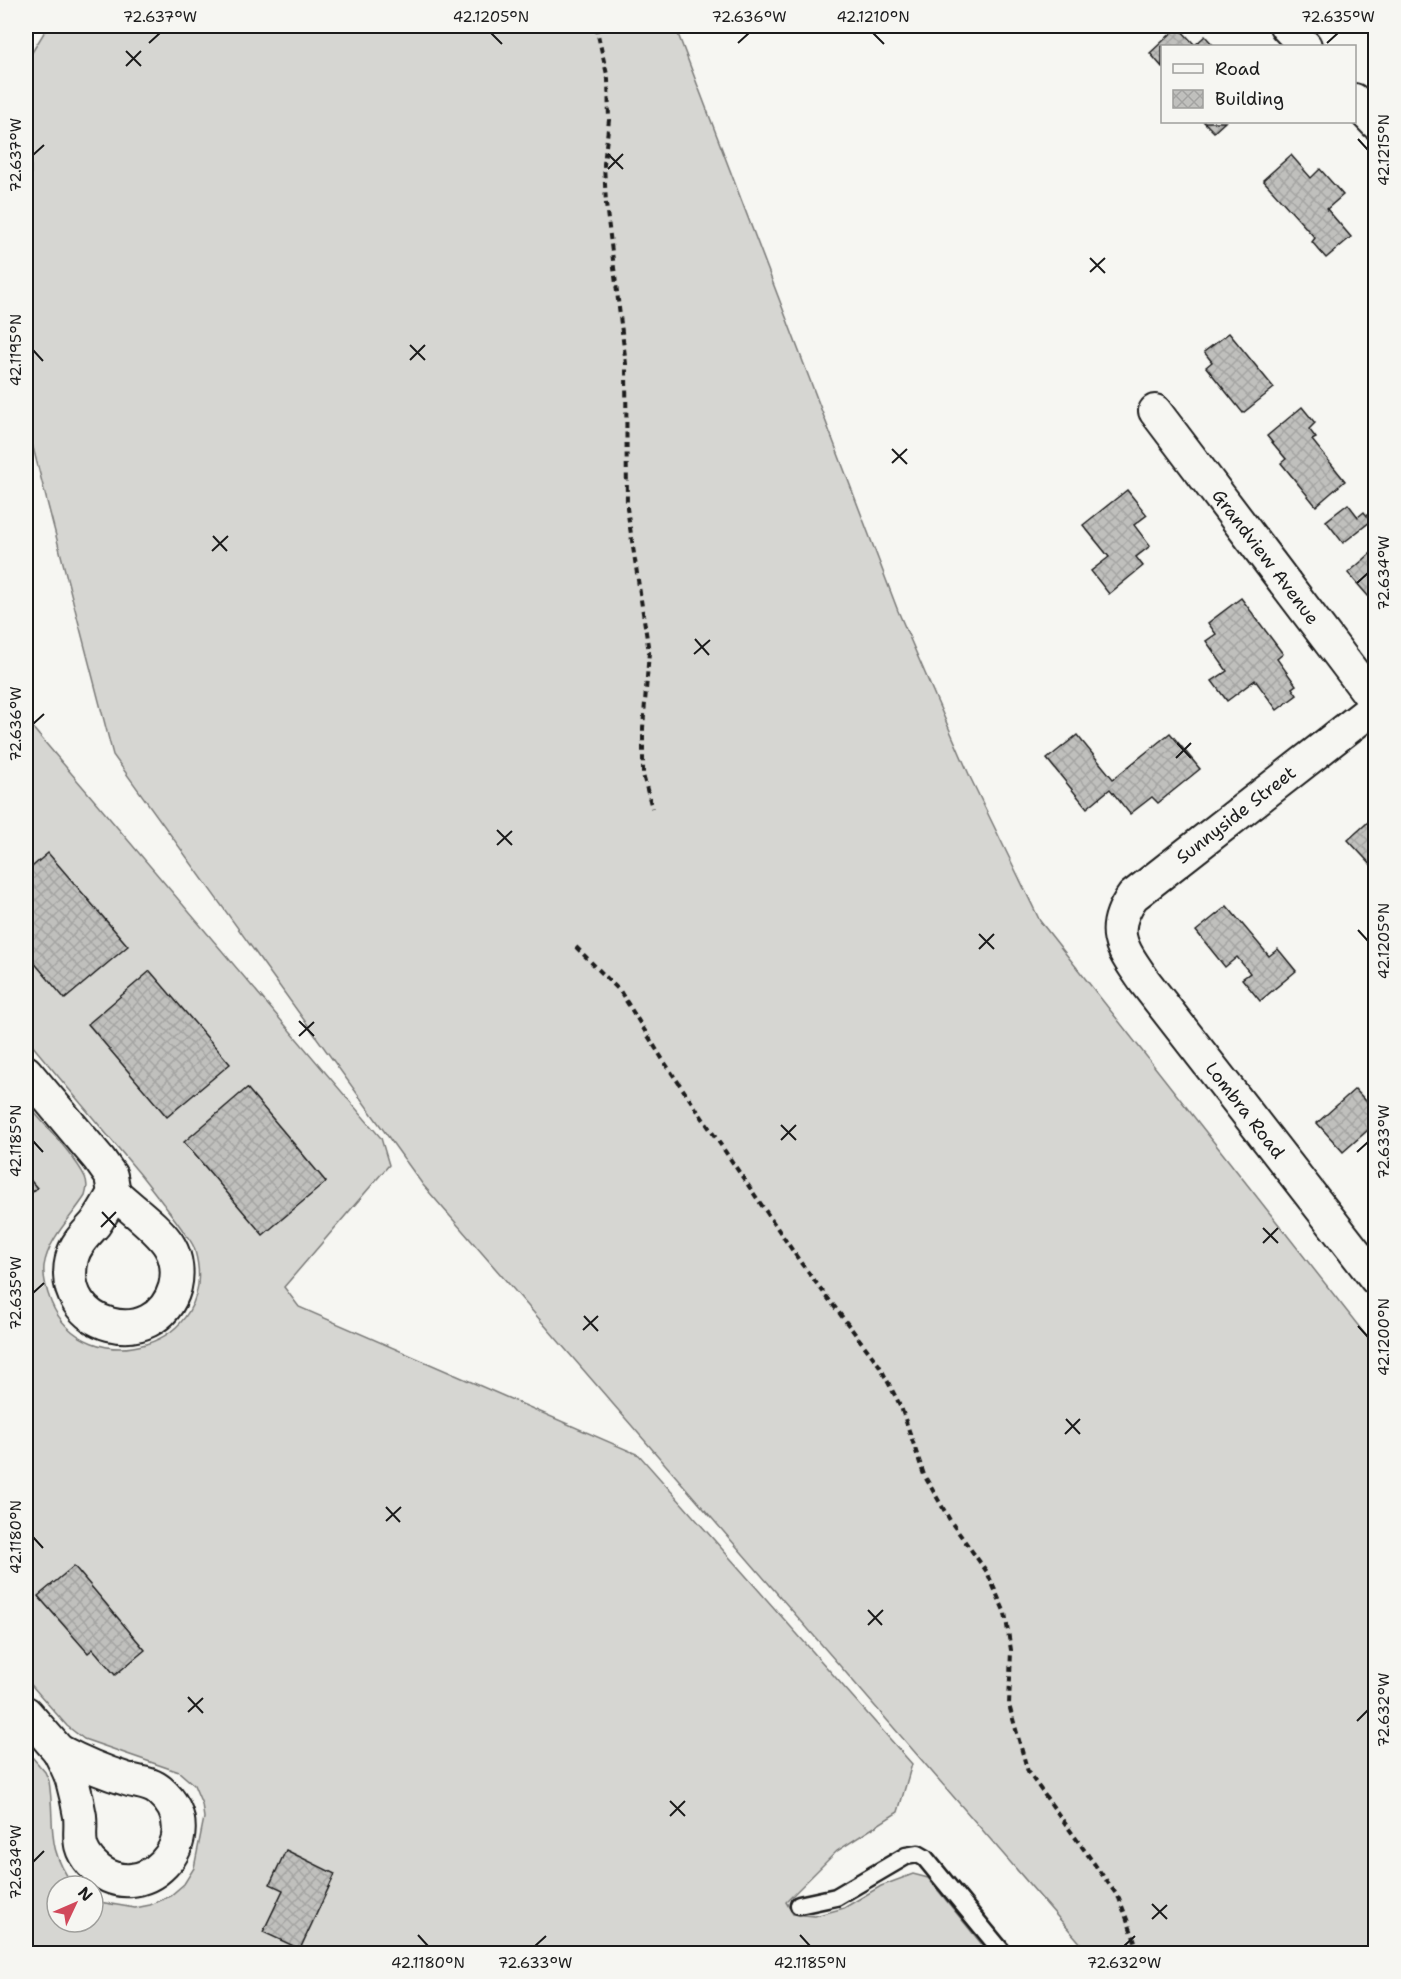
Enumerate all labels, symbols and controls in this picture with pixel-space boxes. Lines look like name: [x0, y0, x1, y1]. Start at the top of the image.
text: 72.637°W: [123, 7, 197, 27]
text: 42.1205°N: [453, 7, 529, 27]
text: 72.636°W: [711, 7, 787, 27]
text: 42.1210°N: [836, 7, 910, 27]
text: 72.635°W: [1301, 7, 1375, 27]
legend: [1161, 45, 1356, 123]
text: Road: [1215, 57, 1260, 81]
text: Building: [1215, 87, 1284, 111]
text: 42.1215°N: [1374, 114, 1394, 186]
text: 72.637°W: [6, 118, 26, 192]
text: 42.1195°N: [6, 314, 26, 386]
street label: Grandview Avenue: [1206, 484, 1324, 630]
text: 72.634°W: [1374, 535, 1394, 611]
text: 72.636°W: [6, 686, 26, 762]
street label: Sunnyside Street: [1171, 761, 1301, 869]
text: 42.1205°N: [1374, 903, 1394, 979]
street label: Lombra Road: [1200, 1057, 1290, 1164]
text: 42.1185°N: [6, 1105, 26, 1177]
text: 72.633°W: [1374, 1105, 1394, 1179]
text: 72.635°W: [6, 1256, 26, 1330]
text: 42.1200°N: [1374, 1298, 1394, 1376]
text: 42.1180°N: [6, 1500, 26, 1574]
text: 72.632°W: [1374, 1673, 1394, 1747]
text: 72.634°W: [6, 1824, 26, 1900]
north arrow: [45, 1874, 105, 1934]
text: N: [73, 1882, 97, 1906]
text: 42.1180°N: [391, 1953, 465, 1973]
text: 72.633°W: [498, 1953, 572, 1973]
text: 42.1185°N: [774, 1953, 846, 1973]
text: 72.632°W: [1087, 1953, 1161, 1973]

